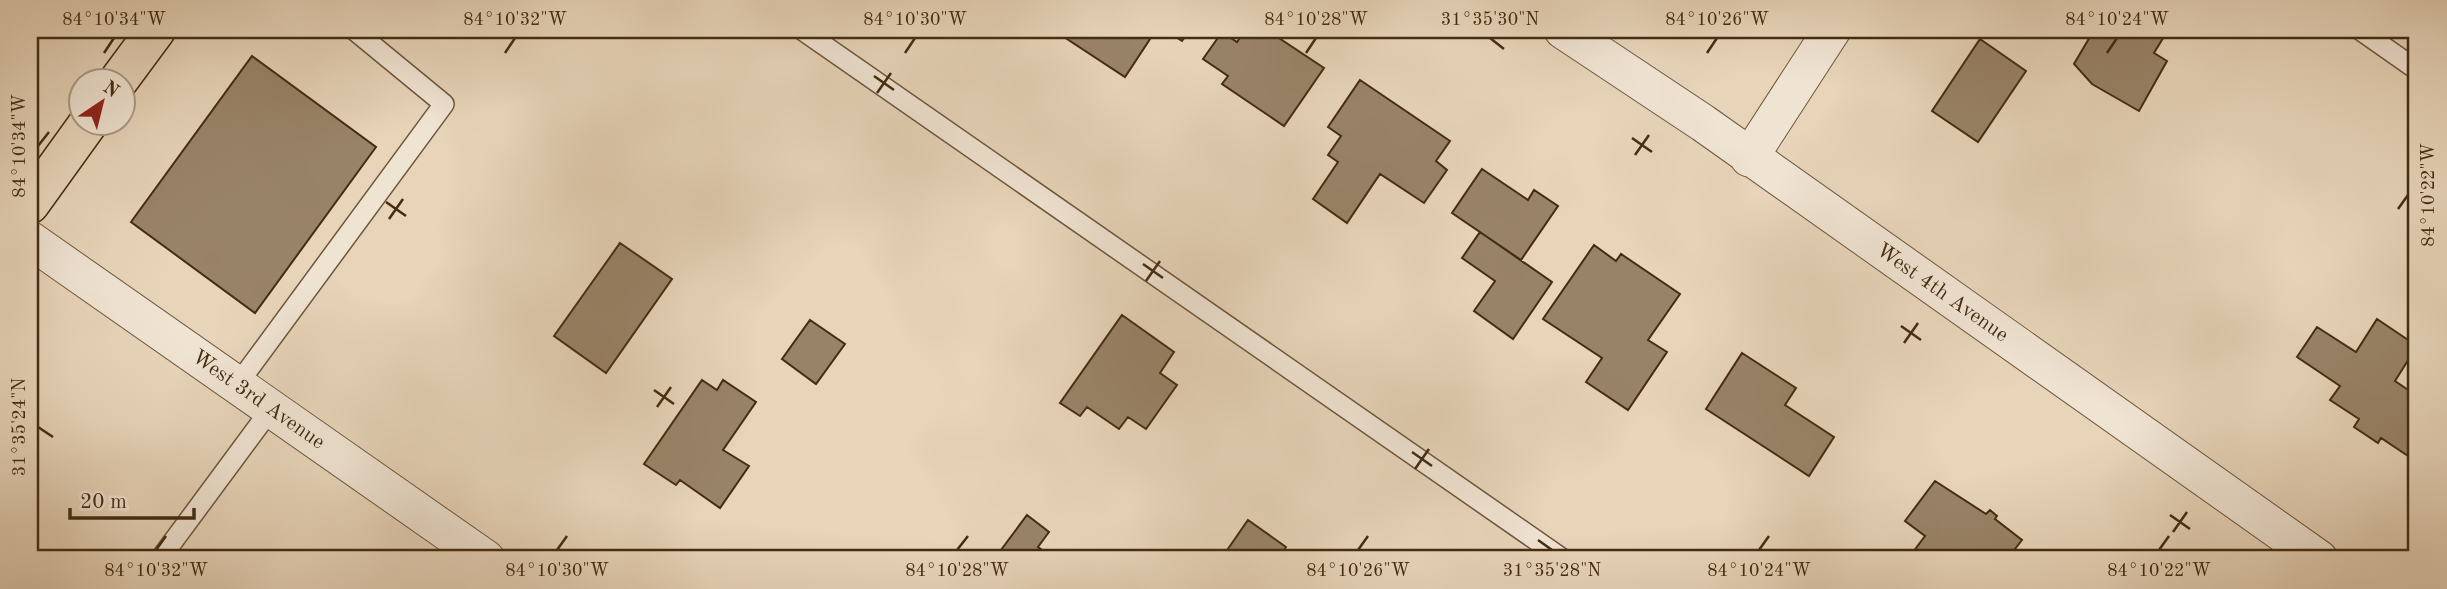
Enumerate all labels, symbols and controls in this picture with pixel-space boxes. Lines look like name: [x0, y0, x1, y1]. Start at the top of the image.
text: 84°10'34"W: [62, 11, 166, 29]
text: 84°10'32"W: [463, 11, 567, 29]
text: 84°10'30"W: [863, 11, 967, 29]
text: 84°10'28"W: [1264, 11, 1368, 29]
text: 31°35'30"N: [1441, 11, 1539, 29]
text: 84°10'26"W: [1665, 11, 1769, 29]
text: 84°10'24"W: [2065, 11, 2169, 29]
north arrow: [66, 66, 136, 136]
text: N: [99, 78, 122, 102]
text: 84°10'34"W: [11, 94, 29, 198]
text: 84°10'22"W: [2420, 143, 2438, 247]
street label: West 4th Avenue: [1872, 240, 2012, 346]
street label: West 3rd Avenue: [188, 346, 328, 454]
text: 31°35'24"N: [11, 378, 29, 476]
scale bar: [70, 477, 194, 521]
text: 20 m: [80, 492, 127, 513]
text: 84°10'32"W: [104, 562, 208, 580]
text: 84°10'30"W: [505, 562, 609, 580]
text: 84°10'28"W: [905, 562, 1009, 580]
text: 84°10'26"W: [1306, 562, 1410, 580]
text: 31°35'28"N: [1503, 562, 1601, 580]
text: 84°10'24"W: [1707, 562, 1811, 580]
text: 84°10'22"W: [2107, 562, 2211, 580]

